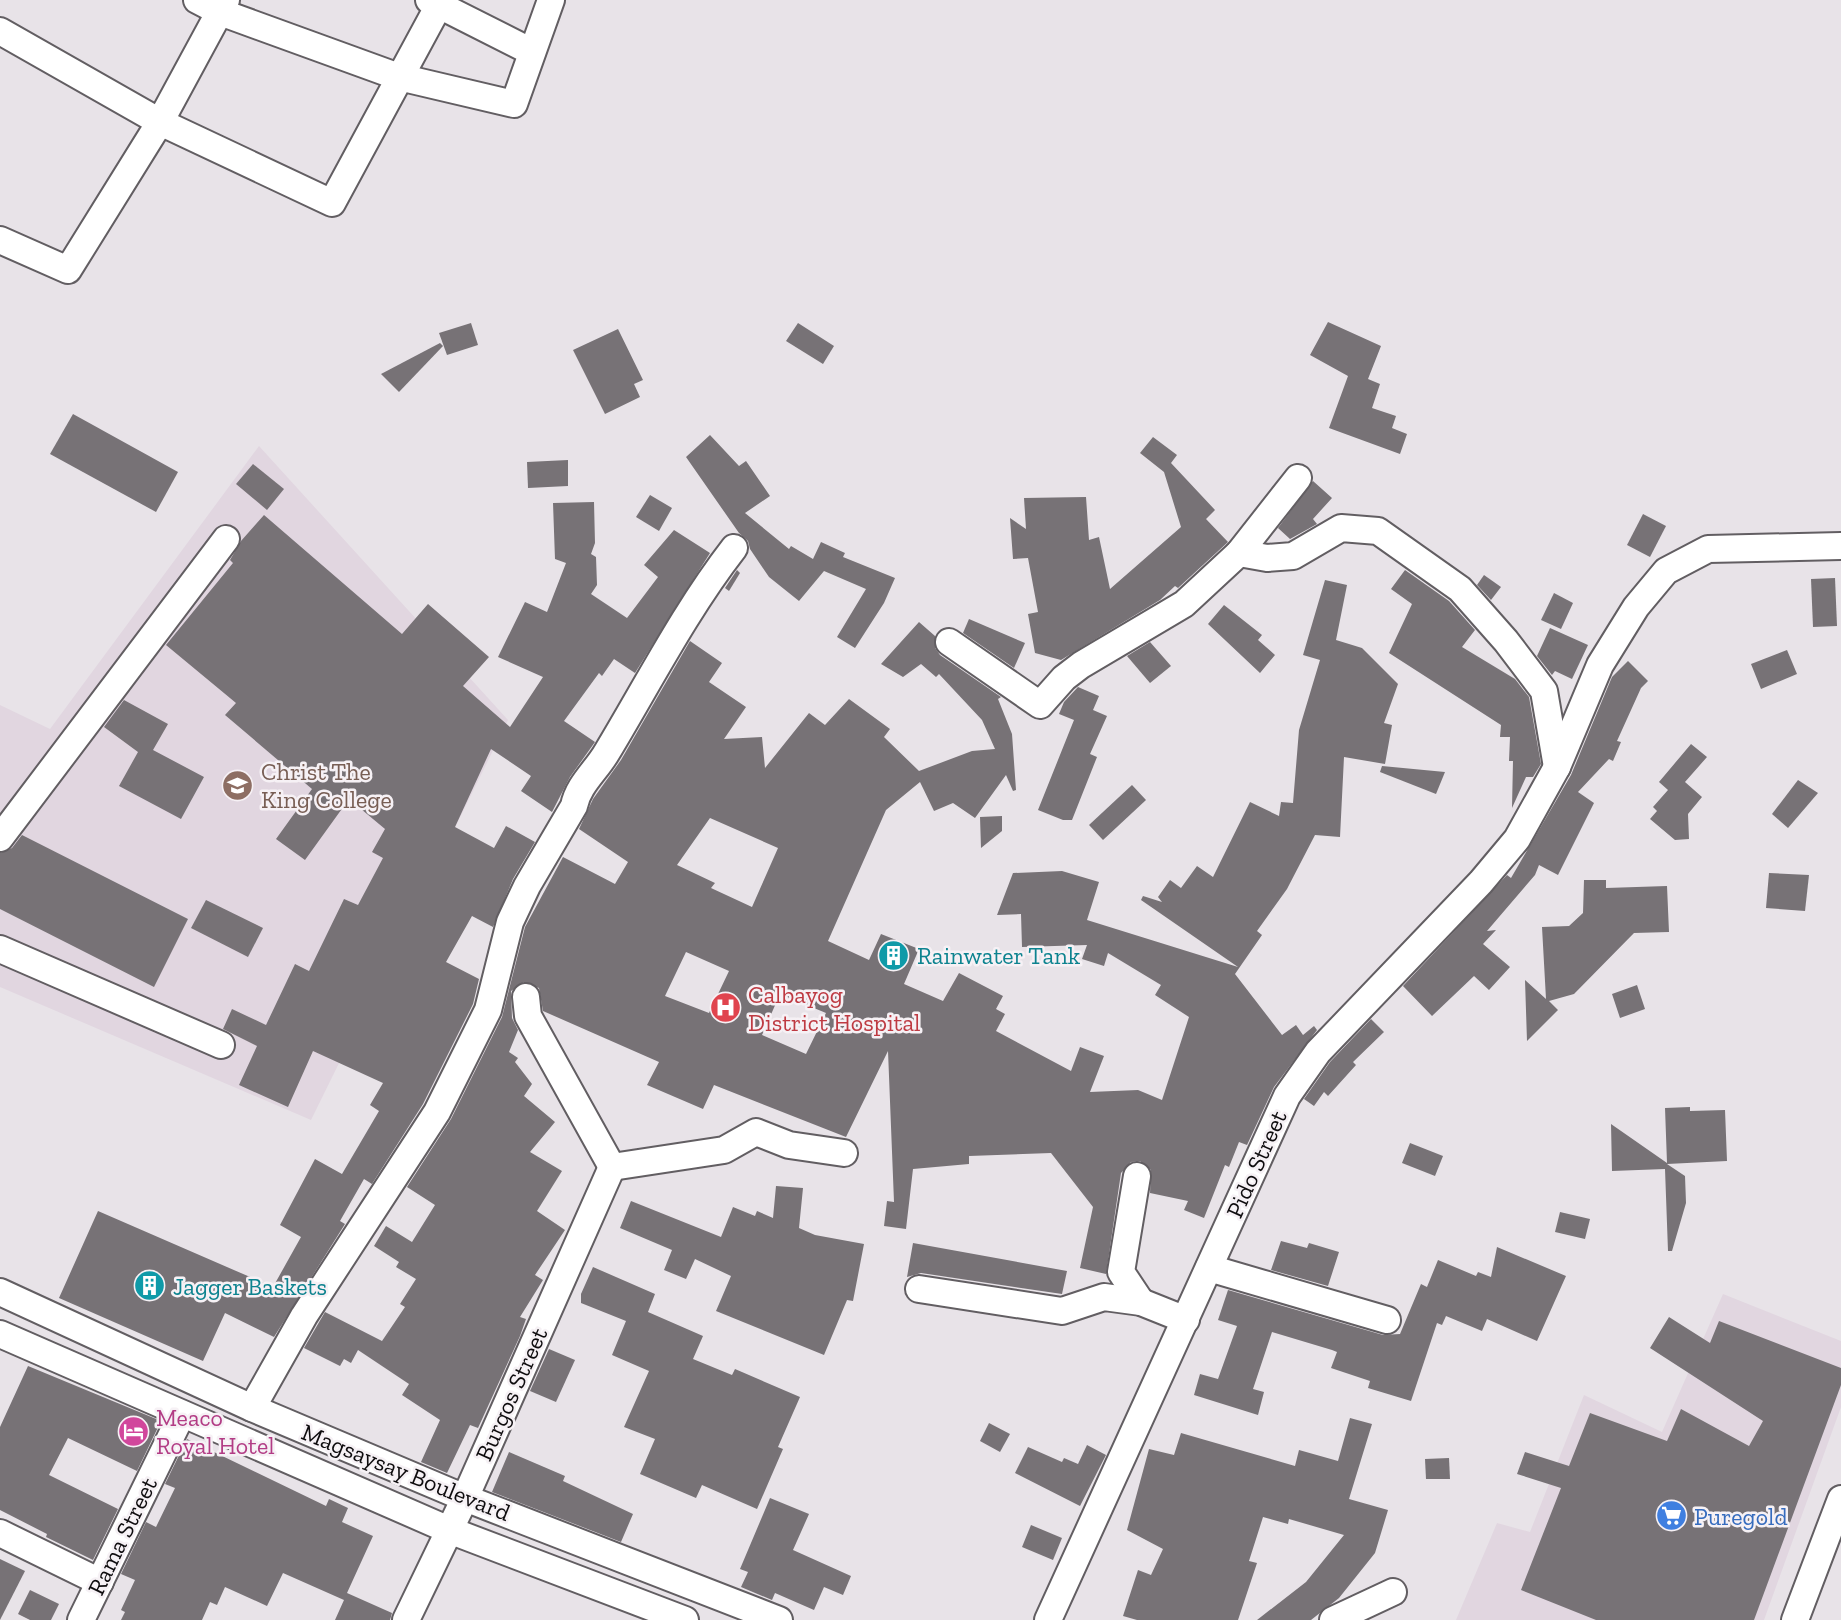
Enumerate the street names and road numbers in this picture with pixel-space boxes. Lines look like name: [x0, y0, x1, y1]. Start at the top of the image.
street label: Pido Street: [1219, 1106, 1293, 1222]
street label: Burgos Street: [469, 1323, 553, 1465]
street label: Magsaysay Boulevard: [297, 1417, 515, 1527]
street label: Rama Street: [81, 1472, 163, 1600]

